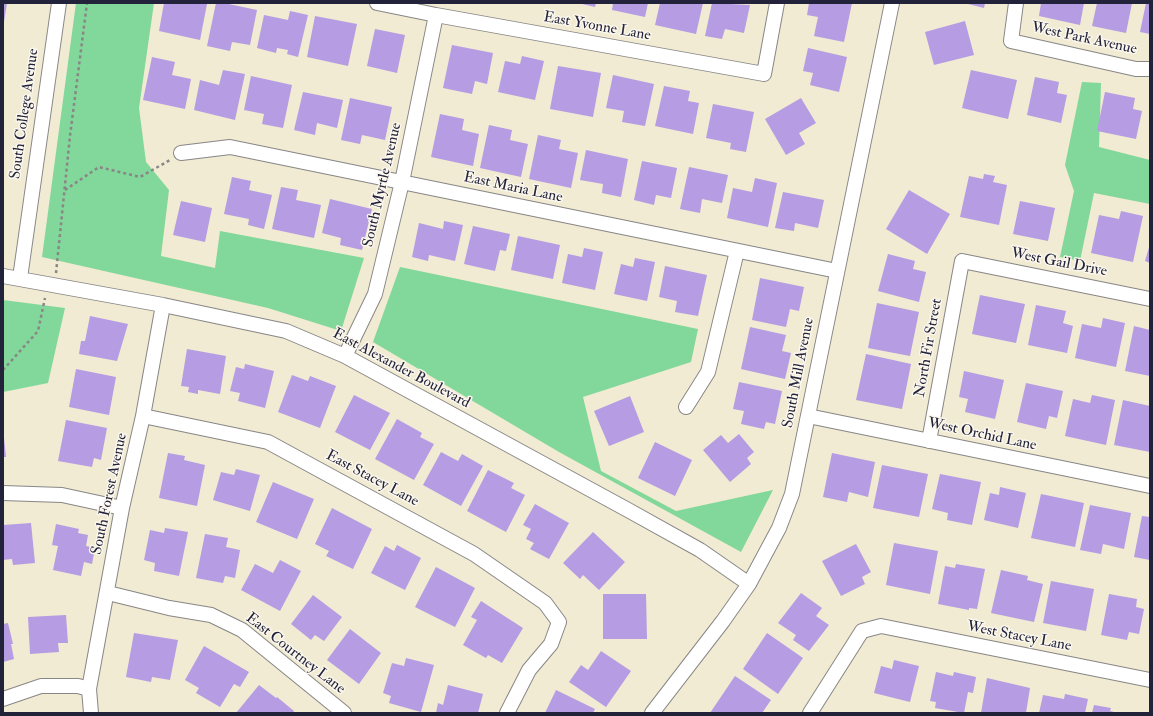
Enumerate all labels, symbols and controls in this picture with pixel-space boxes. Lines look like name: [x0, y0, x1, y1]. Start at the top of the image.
street label: East Yvonne Lane: [542, 9, 652, 45]
street label: West Park Avenue: [1030, 19, 1138, 59]
street label: South College Avenue: [7, 48, 43, 180]
street label: South Myrtle Avenue: [360, 121, 406, 249]
street label: East Maria Lane: [462, 169, 564, 207]
street label: West Gail Drive: [1009, 245, 1109, 281]
street label: North Fir Street: [911, 297, 947, 399]
street label: South Mill Avenue: [779, 316, 819, 430]
street label: East Alexander Boulevard: [329, 325, 473, 413]
street label: West Orchid Lane: [926, 415, 1038, 455]
street label: South Forest Avenue: [88, 432, 132, 556]
street label: East Stacey Lane: [322, 447, 422, 511]
street label: East Courtney Lane: [242, 610, 348, 698]
street label: West Stacey Lane: [965, 618, 1073, 656]

